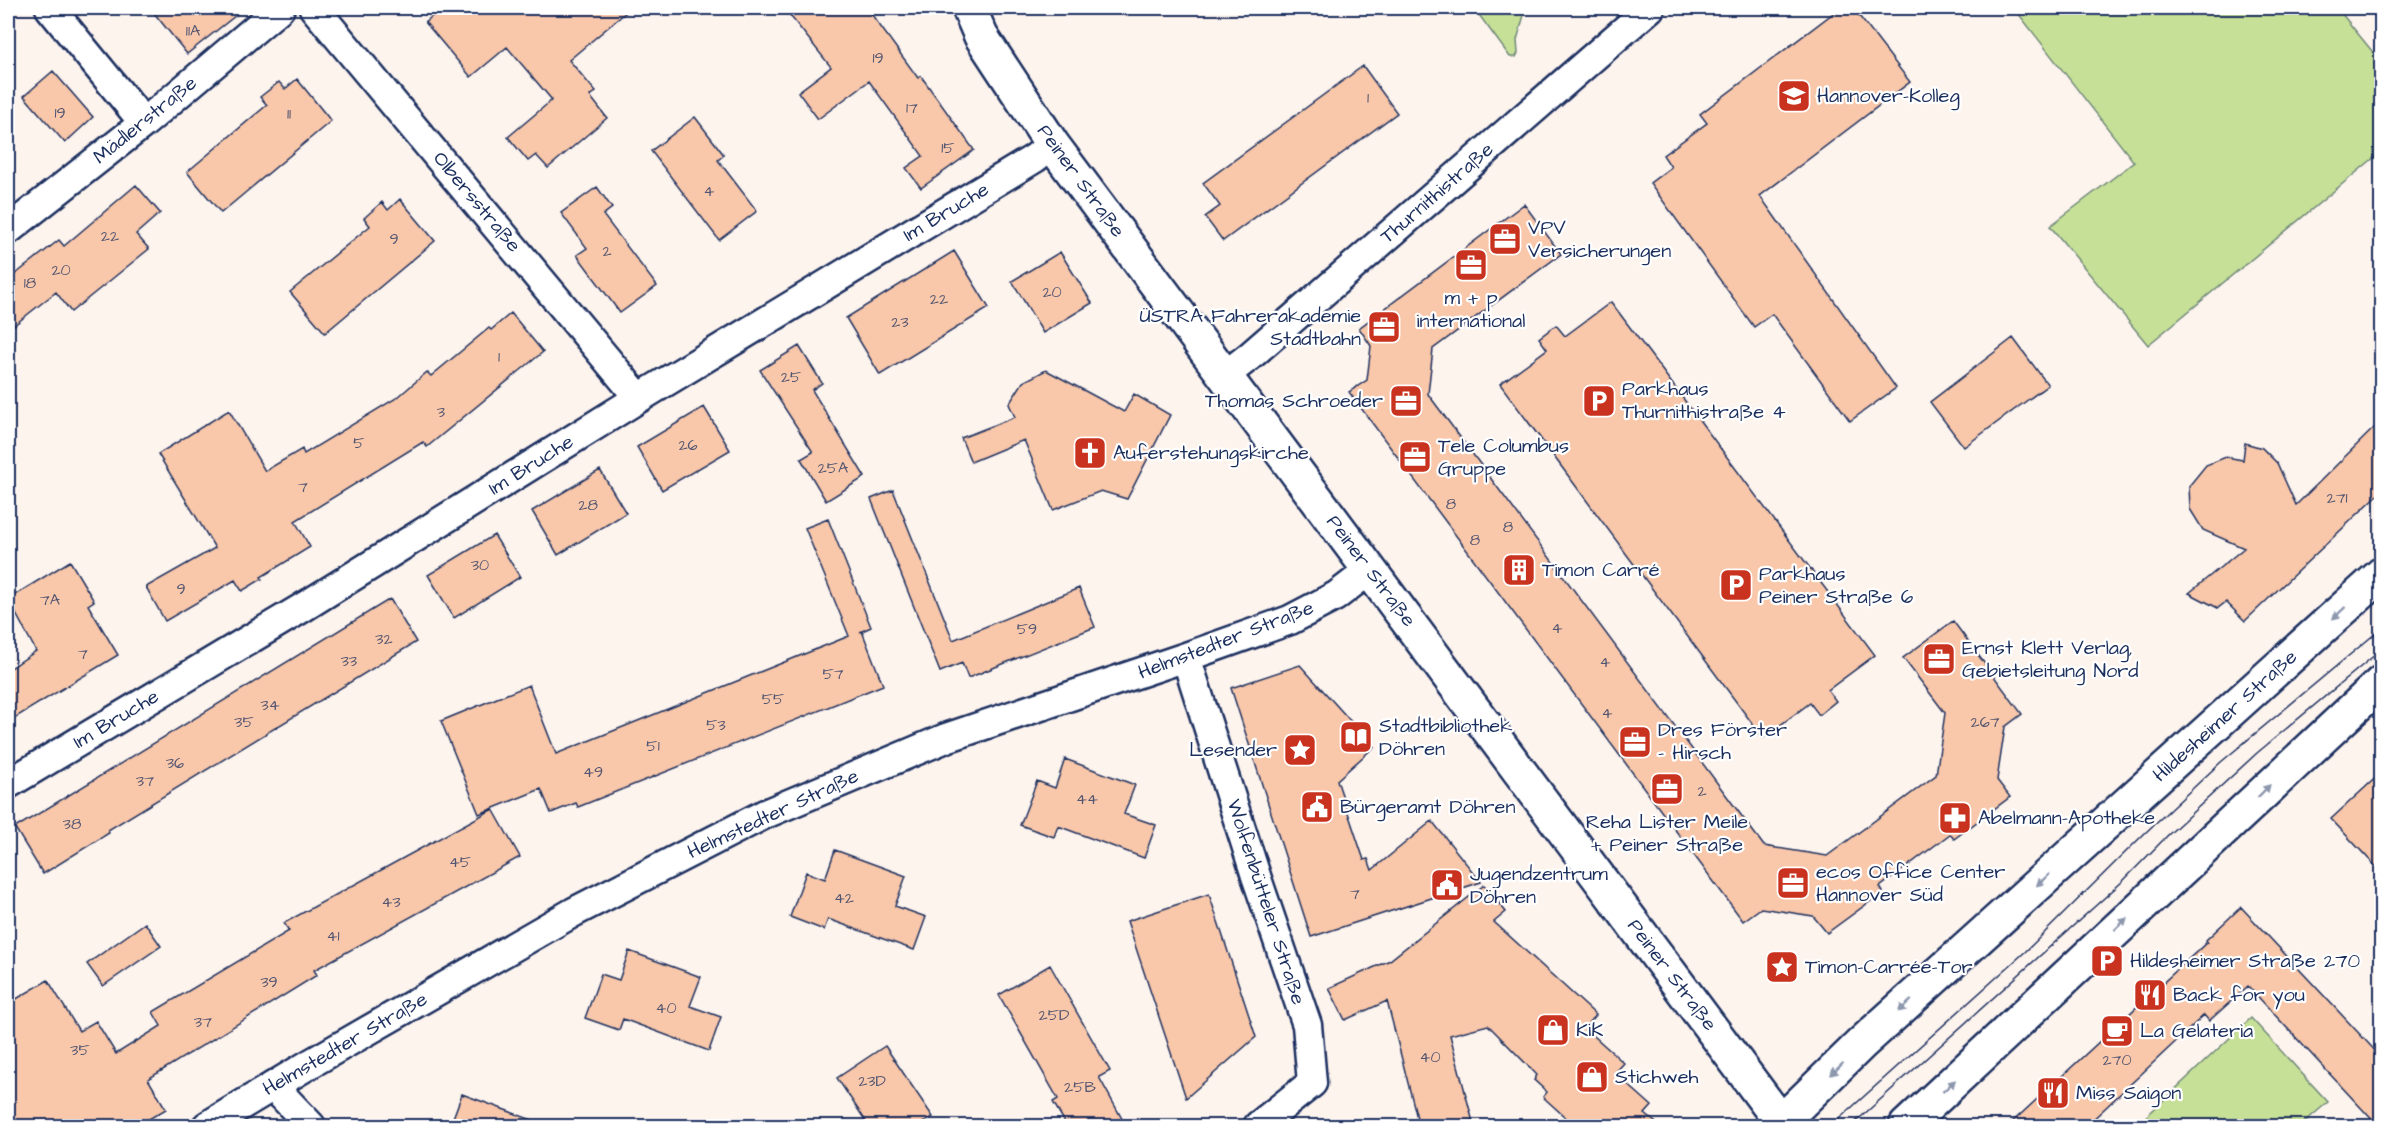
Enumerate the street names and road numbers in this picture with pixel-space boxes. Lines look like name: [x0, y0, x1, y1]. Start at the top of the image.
street label: Mädlerstraße: [87, 69, 203, 171]
street label: Peiner Straße: [1030, 119, 1132, 243]
street label: Thurnithistraße: [1374, 136, 1500, 250]
street label: Olbersstraße: [426, 145, 528, 259]
street label: Im Bruche: [898, 175, 994, 249]
street label: Im Bruche: [483, 428, 579, 502]
street label: Peiner Straße: [1320, 509, 1423, 633]
street label: Helmstedter Straße: [1134, 594, 1318, 686]
street label: Hildesheimer Straße: [2147, 643, 2304, 789]
street label: Im Bruche: [68, 682, 164, 756]
street label: Helmstedter Straße: [683, 762, 863, 866]
street label: Wolfenbütteler Straße: [1220, 796, 1313, 1008]
street label: Peiner Straße: [1621, 913, 1724, 1037]
street label: Helmstedter Straße: [257, 985, 433, 1103]

